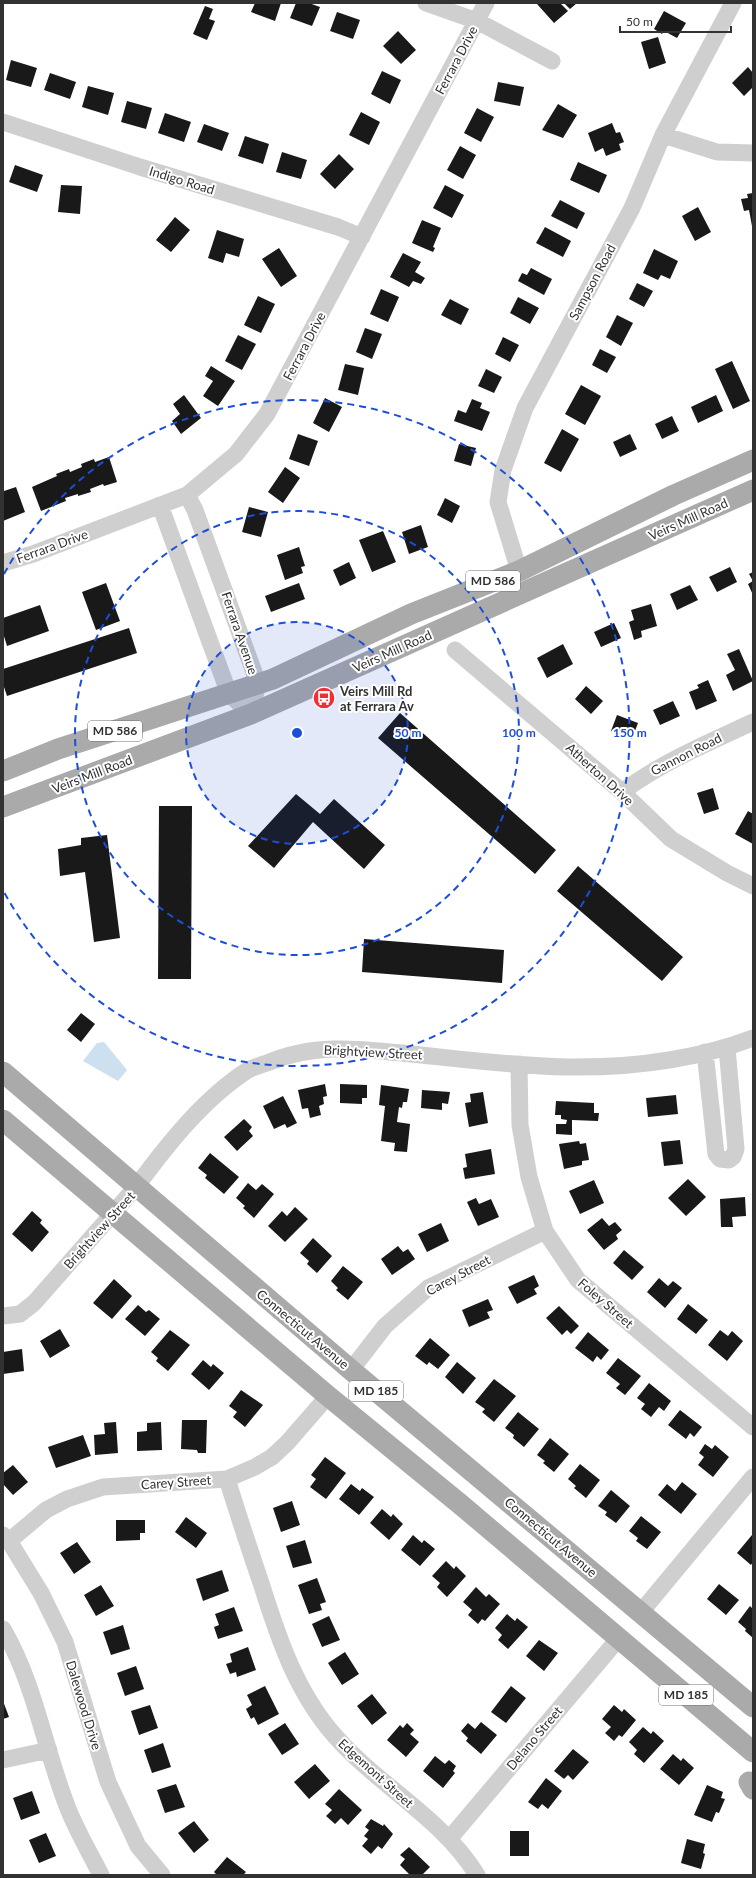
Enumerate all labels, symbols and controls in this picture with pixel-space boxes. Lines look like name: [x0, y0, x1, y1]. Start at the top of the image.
scale bar: [620, 8, 731, 34]
text: 50 m: [626, 14, 653, 29]
street label: Ferrara Drive: [431, 23, 481, 97]
street label: Indigo Road: [147, 162, 217, 198]
street label: Sampson Road: [565, 241, 619, 323]
street label: Ferrara Drive: [279, 309, 329, 383]
street label: Veirs Mill Road: [646, 494, 730, 544]
street label: Ferrara Drive: [14, 526, 90, 566]
road number: MD 586: [466, 571, 520, 591]
street label: Ferrara Avenue: [218, 590, 262, 677]
street label: Veirs Mill Road: [350, 626, 434, 676]
place label: Veirs Mill Rd at Ferrara Av: [339, 683, 414, 714]
bus stop icon: Veirs Mill Rd at Ferrara Av: [311, 685, 337, 711]
road number: MD 586: [88, 721, 142, 741]
text: 50 m: [395, 725, 421, 740]
text: 100 m: [502, 725, 536, 740]
text: 150 m: [613, 725, 647, 740]
centre of rings: [290, 726, 304, 740]
street label: Gannon Road: [648, 729, 724, 779]
street label: Atherton Drive: [563, 739, 637, 809]
street label: Veirs Mill Road: [50, 751, 134, 797]
street label: Brightview Street: [323, 1041, 423, 1063]
street label: Brightview Street: [60, 1188, 138, 1272]
street label: Carey Street: [423, 1251, 493, 1299]
street label: Foley Street: [575, 1275, 637, 1332]
street label: Connecticut Avenue: [254, 1286, 353, 1372]
road number: MD 185: [349, 1381, 403, 1401]
street label: Carey Street: [140, 1472, 212, 1492]
street label: Connecticut Avenue: [502, 1494, 601, 1580]
street label: Dalewood Drive: [63, 1658, 105, 1752]
road number: MD 185: [659, 1685, 713, 1705]
street label: Delano Street: [503, 1703, 566, 1773]
street label: Edgemont Street: [335, 1735, 417, 1811]

